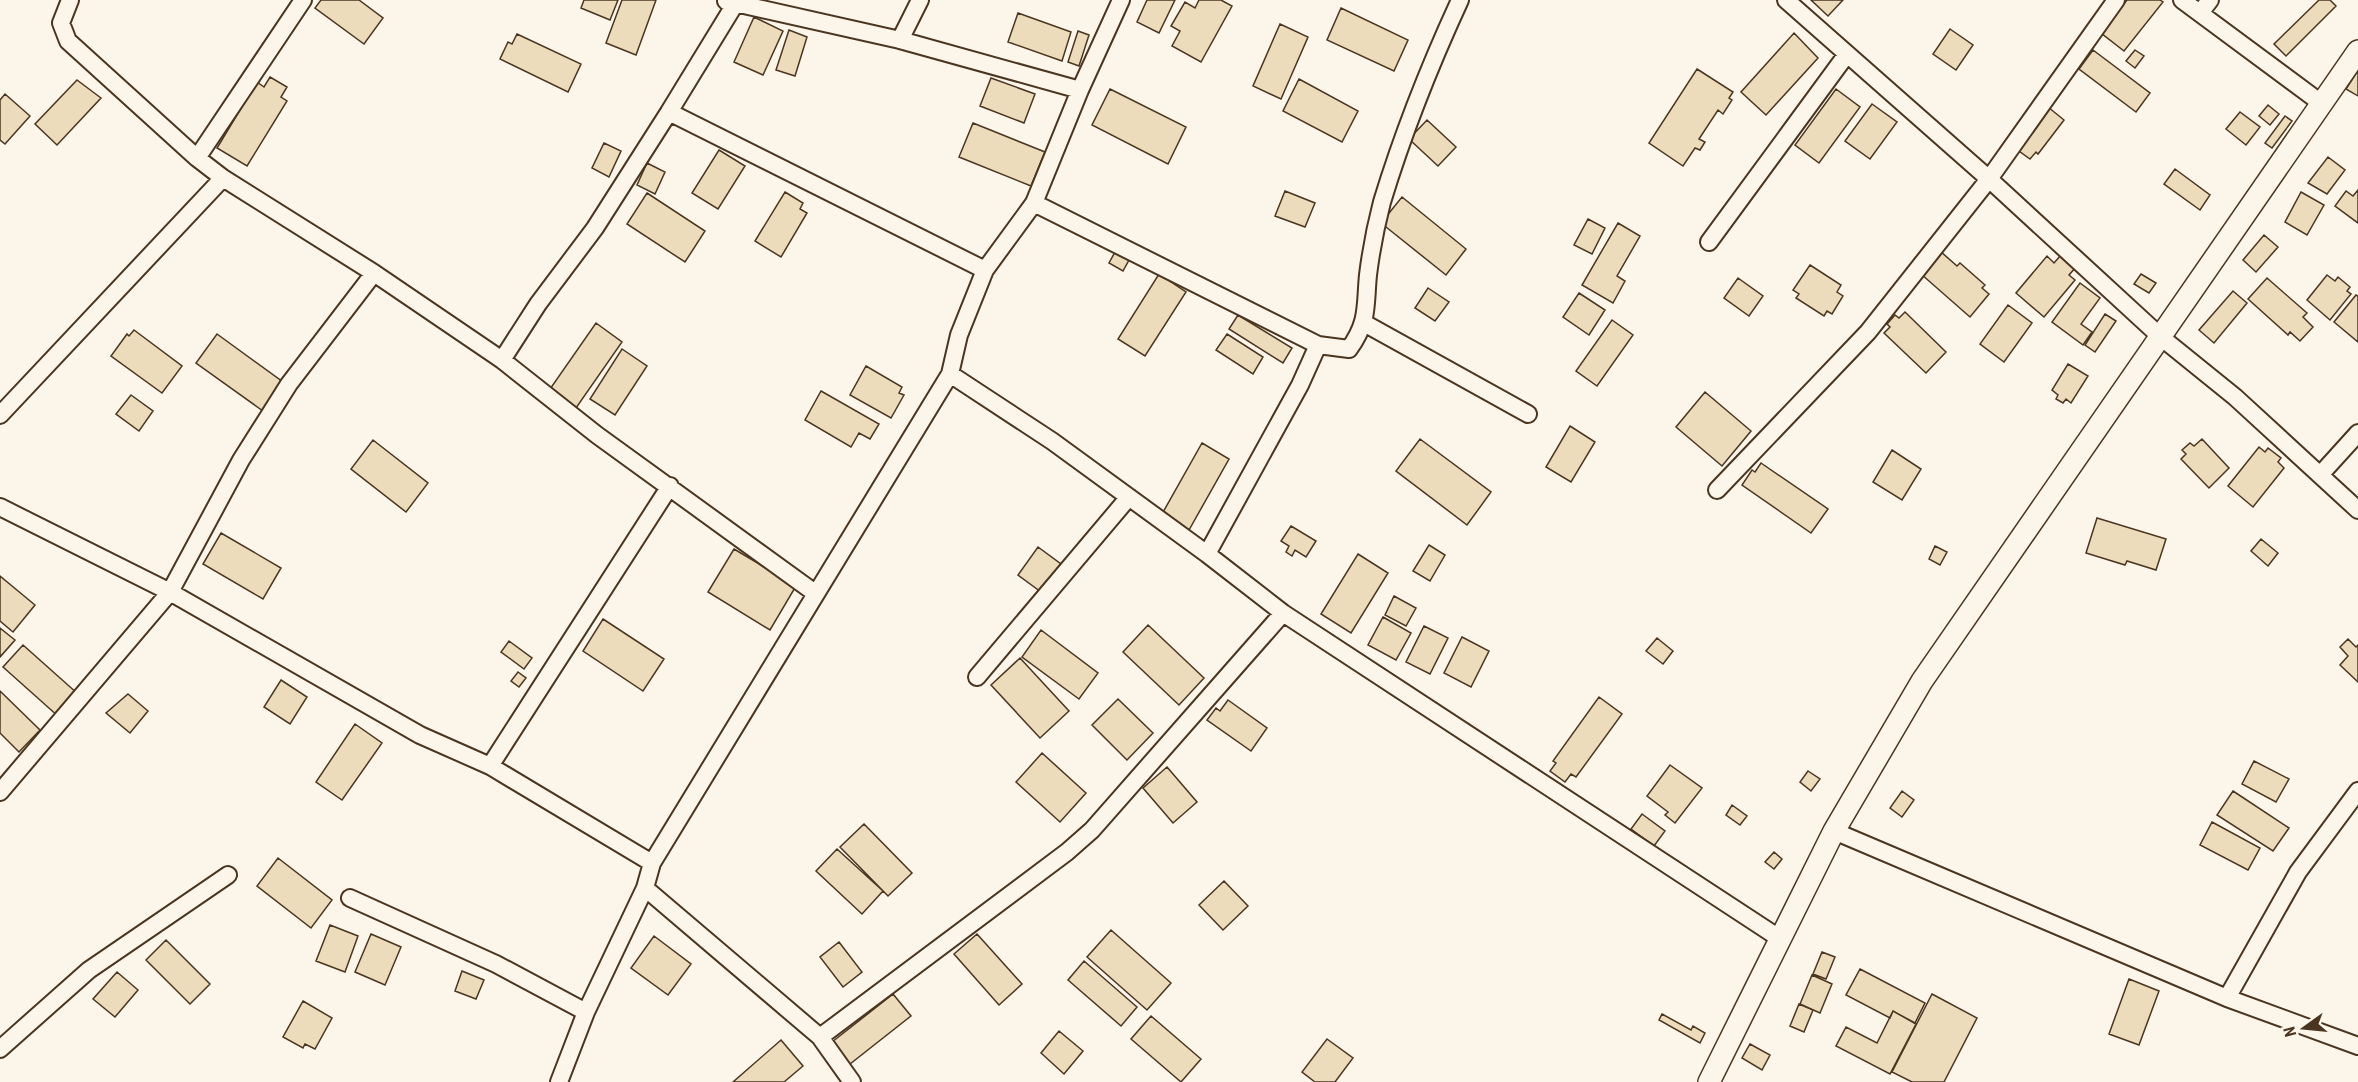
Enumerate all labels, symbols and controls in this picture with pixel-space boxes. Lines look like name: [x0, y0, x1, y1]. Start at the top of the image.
north arrow: [2274, 998, 2334, 1058]
text: N: [2280, 1025, 2300, 1039]

